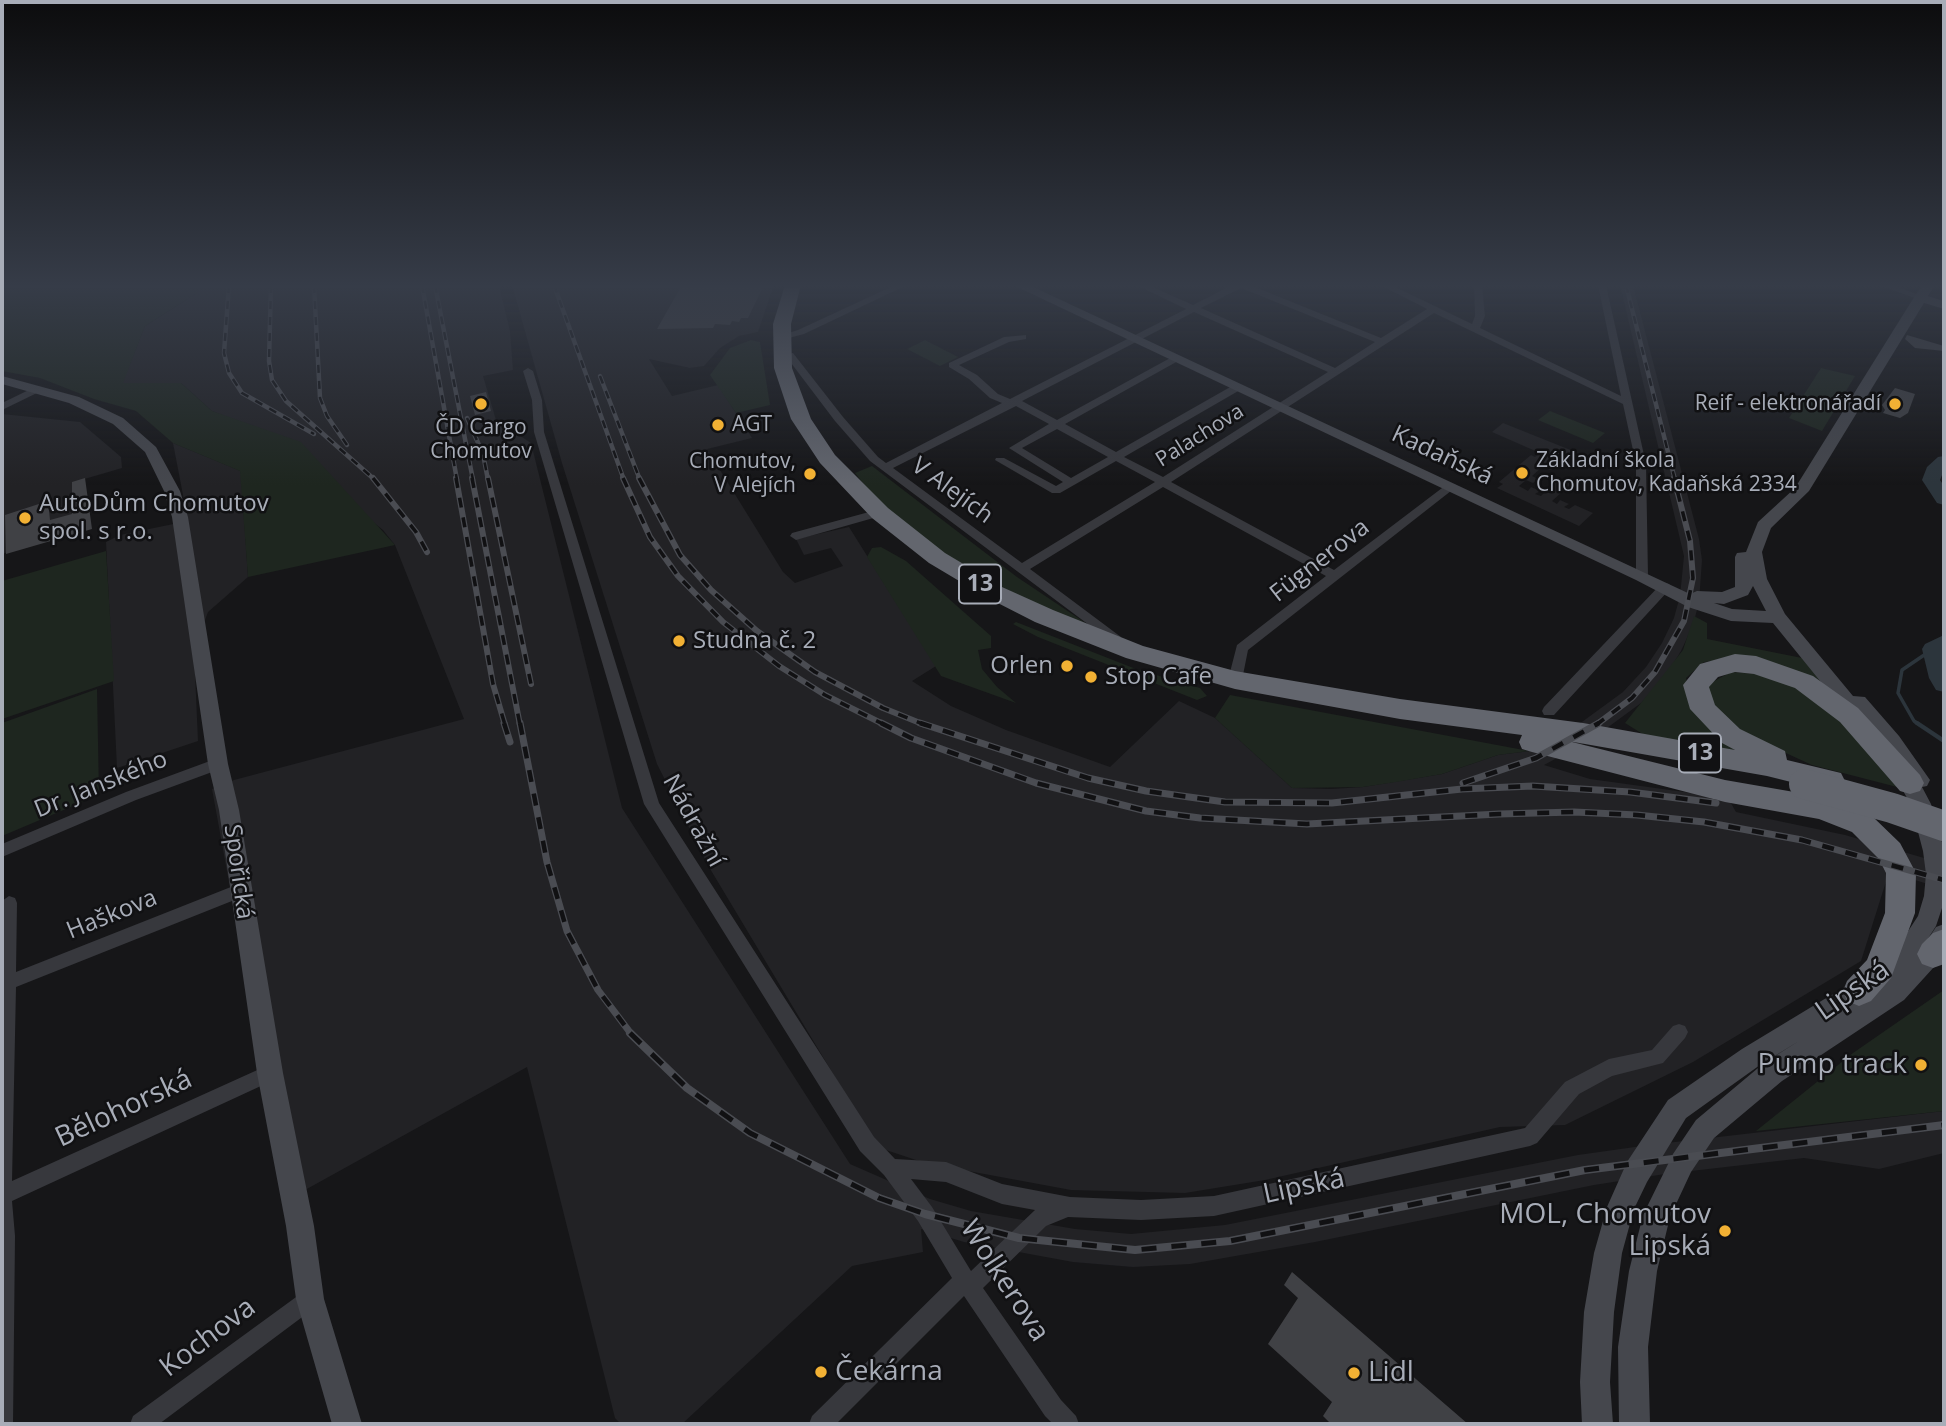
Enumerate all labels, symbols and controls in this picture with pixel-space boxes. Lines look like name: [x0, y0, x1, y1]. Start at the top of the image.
place label: Reif - elektronářadí: [1695, 391, 1881, 417]
marker: ČD Cargo Chomutov: [473, 396, 489, 412]
marker: Reif - elektronářadí: [1887, 396, 1903, 412]
street label: Palachova: [1151, 399, 1249, 473]
place label: AGT: [732, 412, 772, 438]
place label: ČD Cargo Chomutov: [430, 415, 532, 465]
marker: AGT: [710, 417, 726, 433]
street label: Kadaňská: [1387, 420, 1497, 492]
place label: Základní škola Chomutov, Kadaňská 2334: [1536, 448, 1797, 498]
place label: Chomutov, V Alejích: [689, 449, 796, 499]
street label: V Alejích: [906, 452, 998, 530]
marker: Základní škola Chomutov, Kadaňská 2334: [1514, 465, 1530, 481]
marker: Chomutov, V Alejích: [802, 466, 818, 482]
place label: AutoDům Chomutov spol. s r.o.: [39, 490, 269, 546]
marker: AutoDům Chomutov spol. s r.o.: [17, 510, 33, 526]
street label: Fügnerova: [1265, 513, 1375, 609]
road number: 13: [959, 564, 1001, 604]
place label: Studna č. 2: [693, 627, 816, 655]
marker: Studna č. 2: [671, 633, 687, 649]
place label: Orlen: [990, 652, 1053, 680]
marker: Orlen: [1059, 658, 1075, 674]
place label: Stop Cafe: [1105, 663, 1212, 691]
marker: Stop Cafe: [1083, 669, 1099, 685]
road number: 13: [1679, 734, 1721, 772]
street label: Dr. Janského: [30, 745, 172, 825]
street label: Nádražní: [656, 770, 730, 872]
street label: Spořická: [217, 823, 259, 921]
street label: Haškova: [63, 884, 161, 946]
street label: Lipská: [1810, 954, 1896, 1028]
place label: Pump track: [1758, 1048, 1907, 1082]
marker: Pump track: [1913, 1057, 1929, 1073]
street label: Bělohorská: [50, 1063, 198, 1155]
street label: Lipská: [1260, 1162, 1348, 1212]
place label: MOL, Chomutov Lipská: [1499, 1198, 1711, 1264]
street label: Wolkerova: [952, 1214, 1056, 1348]
marker: MOL, Chomutov Lipská: [1717, 1223, 1733, 1239]
street label: Kochova: [154, 1291, 262, 1385]
place label: Čekárna: [835, 1355, 943, 1389]
place label: Lidl: [1368, 1356, 1414, 1390]
marker: Čekárna: [813, 1364, 829, 1380]
marker: Lidl: [1346, 1365, 1362, 1381]

